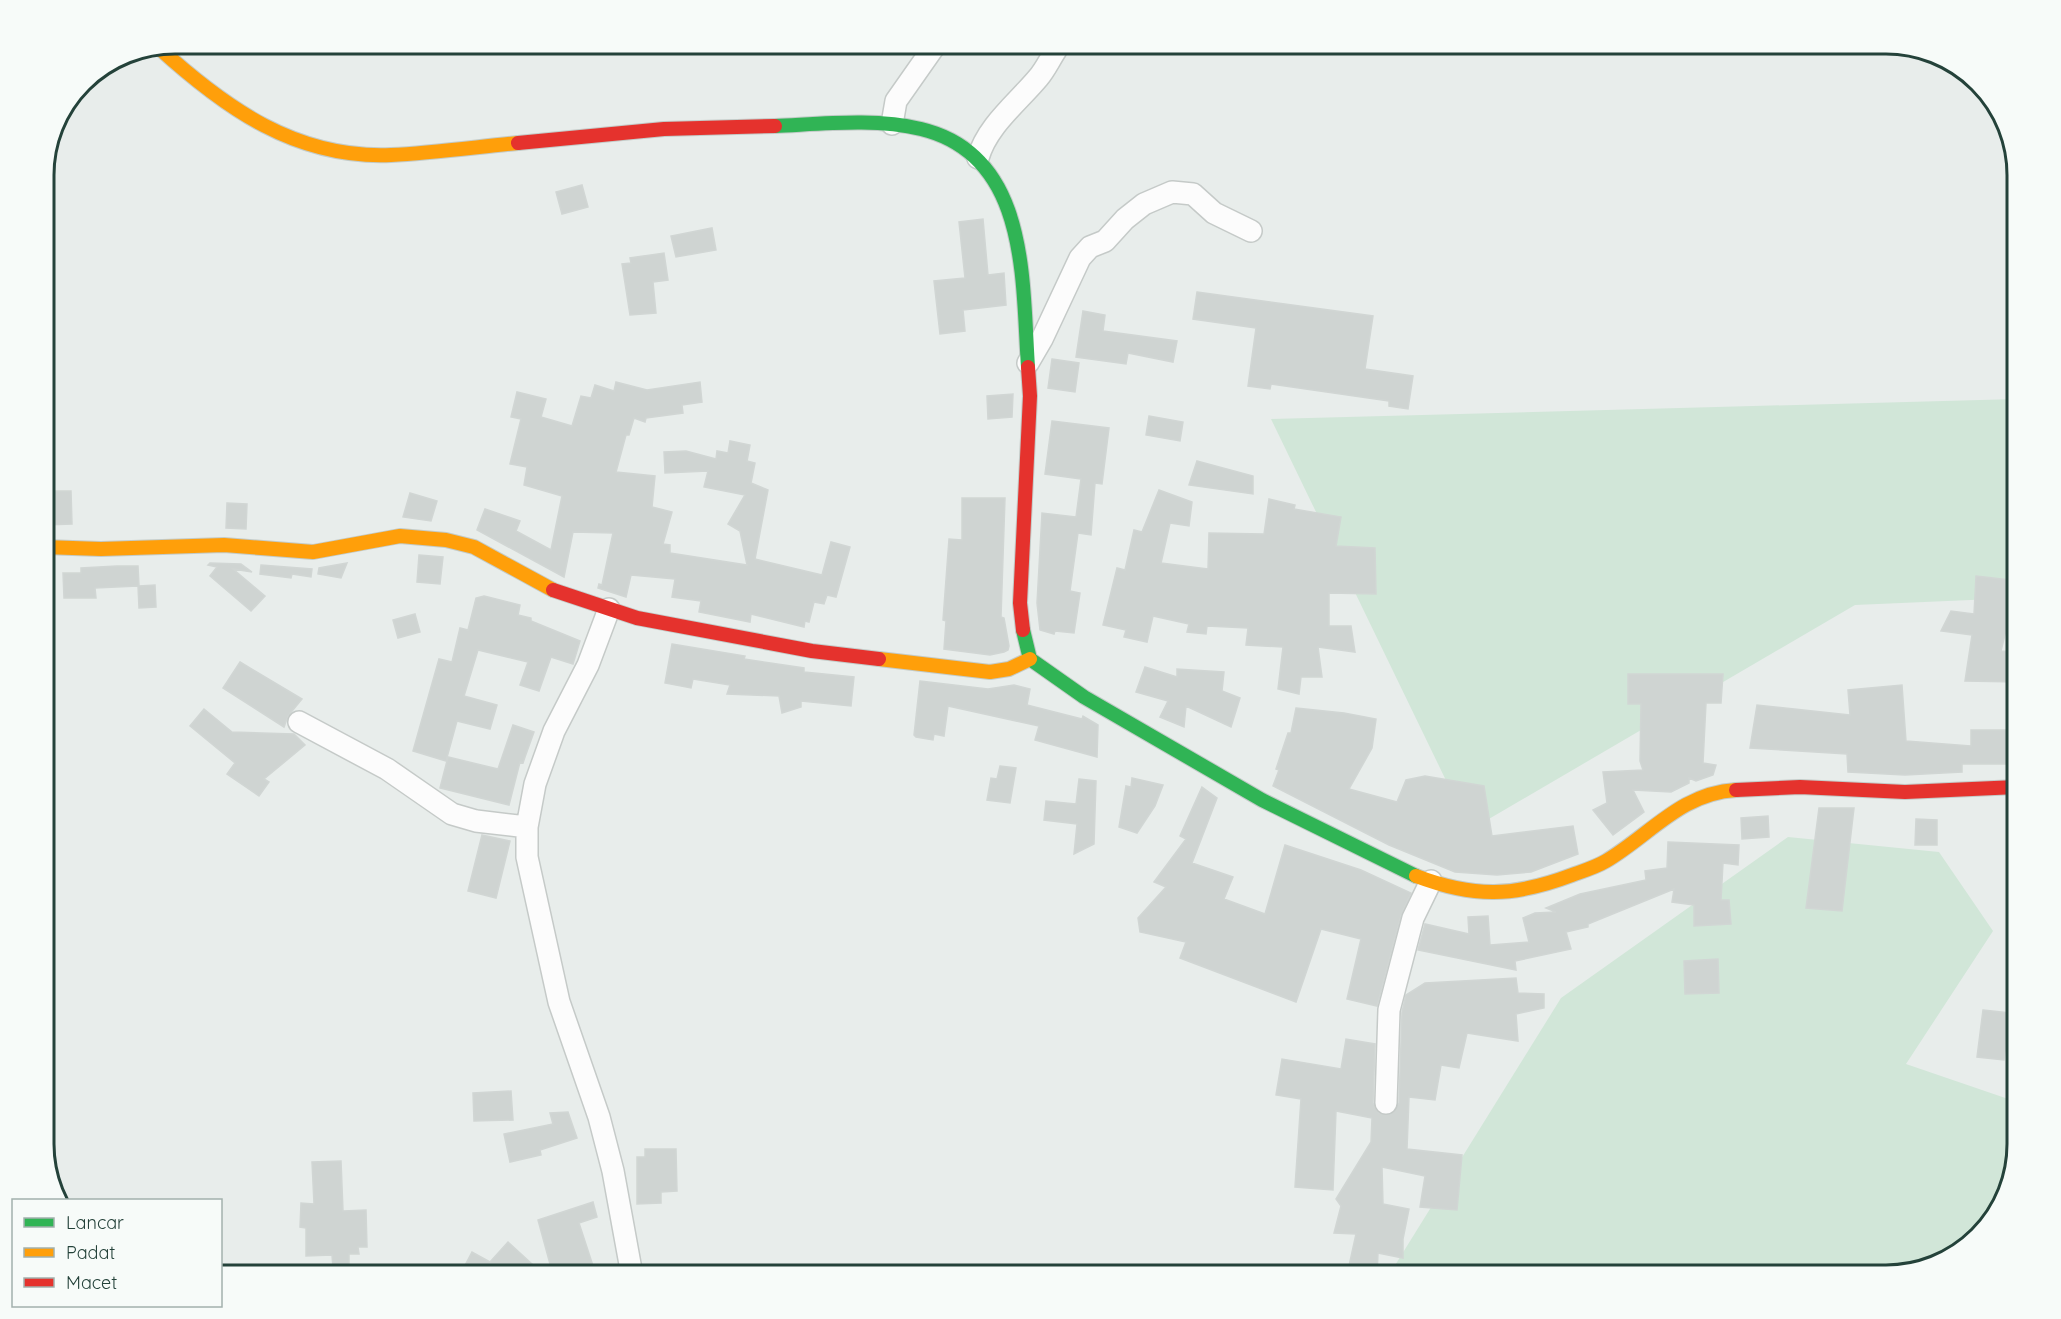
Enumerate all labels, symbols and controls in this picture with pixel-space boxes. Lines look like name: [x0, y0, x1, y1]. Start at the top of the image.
legend: [12, 1199, 222, 1307]
text: Lancar: [66, 1211, 124, 1234]
text: Padat: [66, 1241, 115, 1264]
text: Macet: [66, 1271, 117, 1294]

